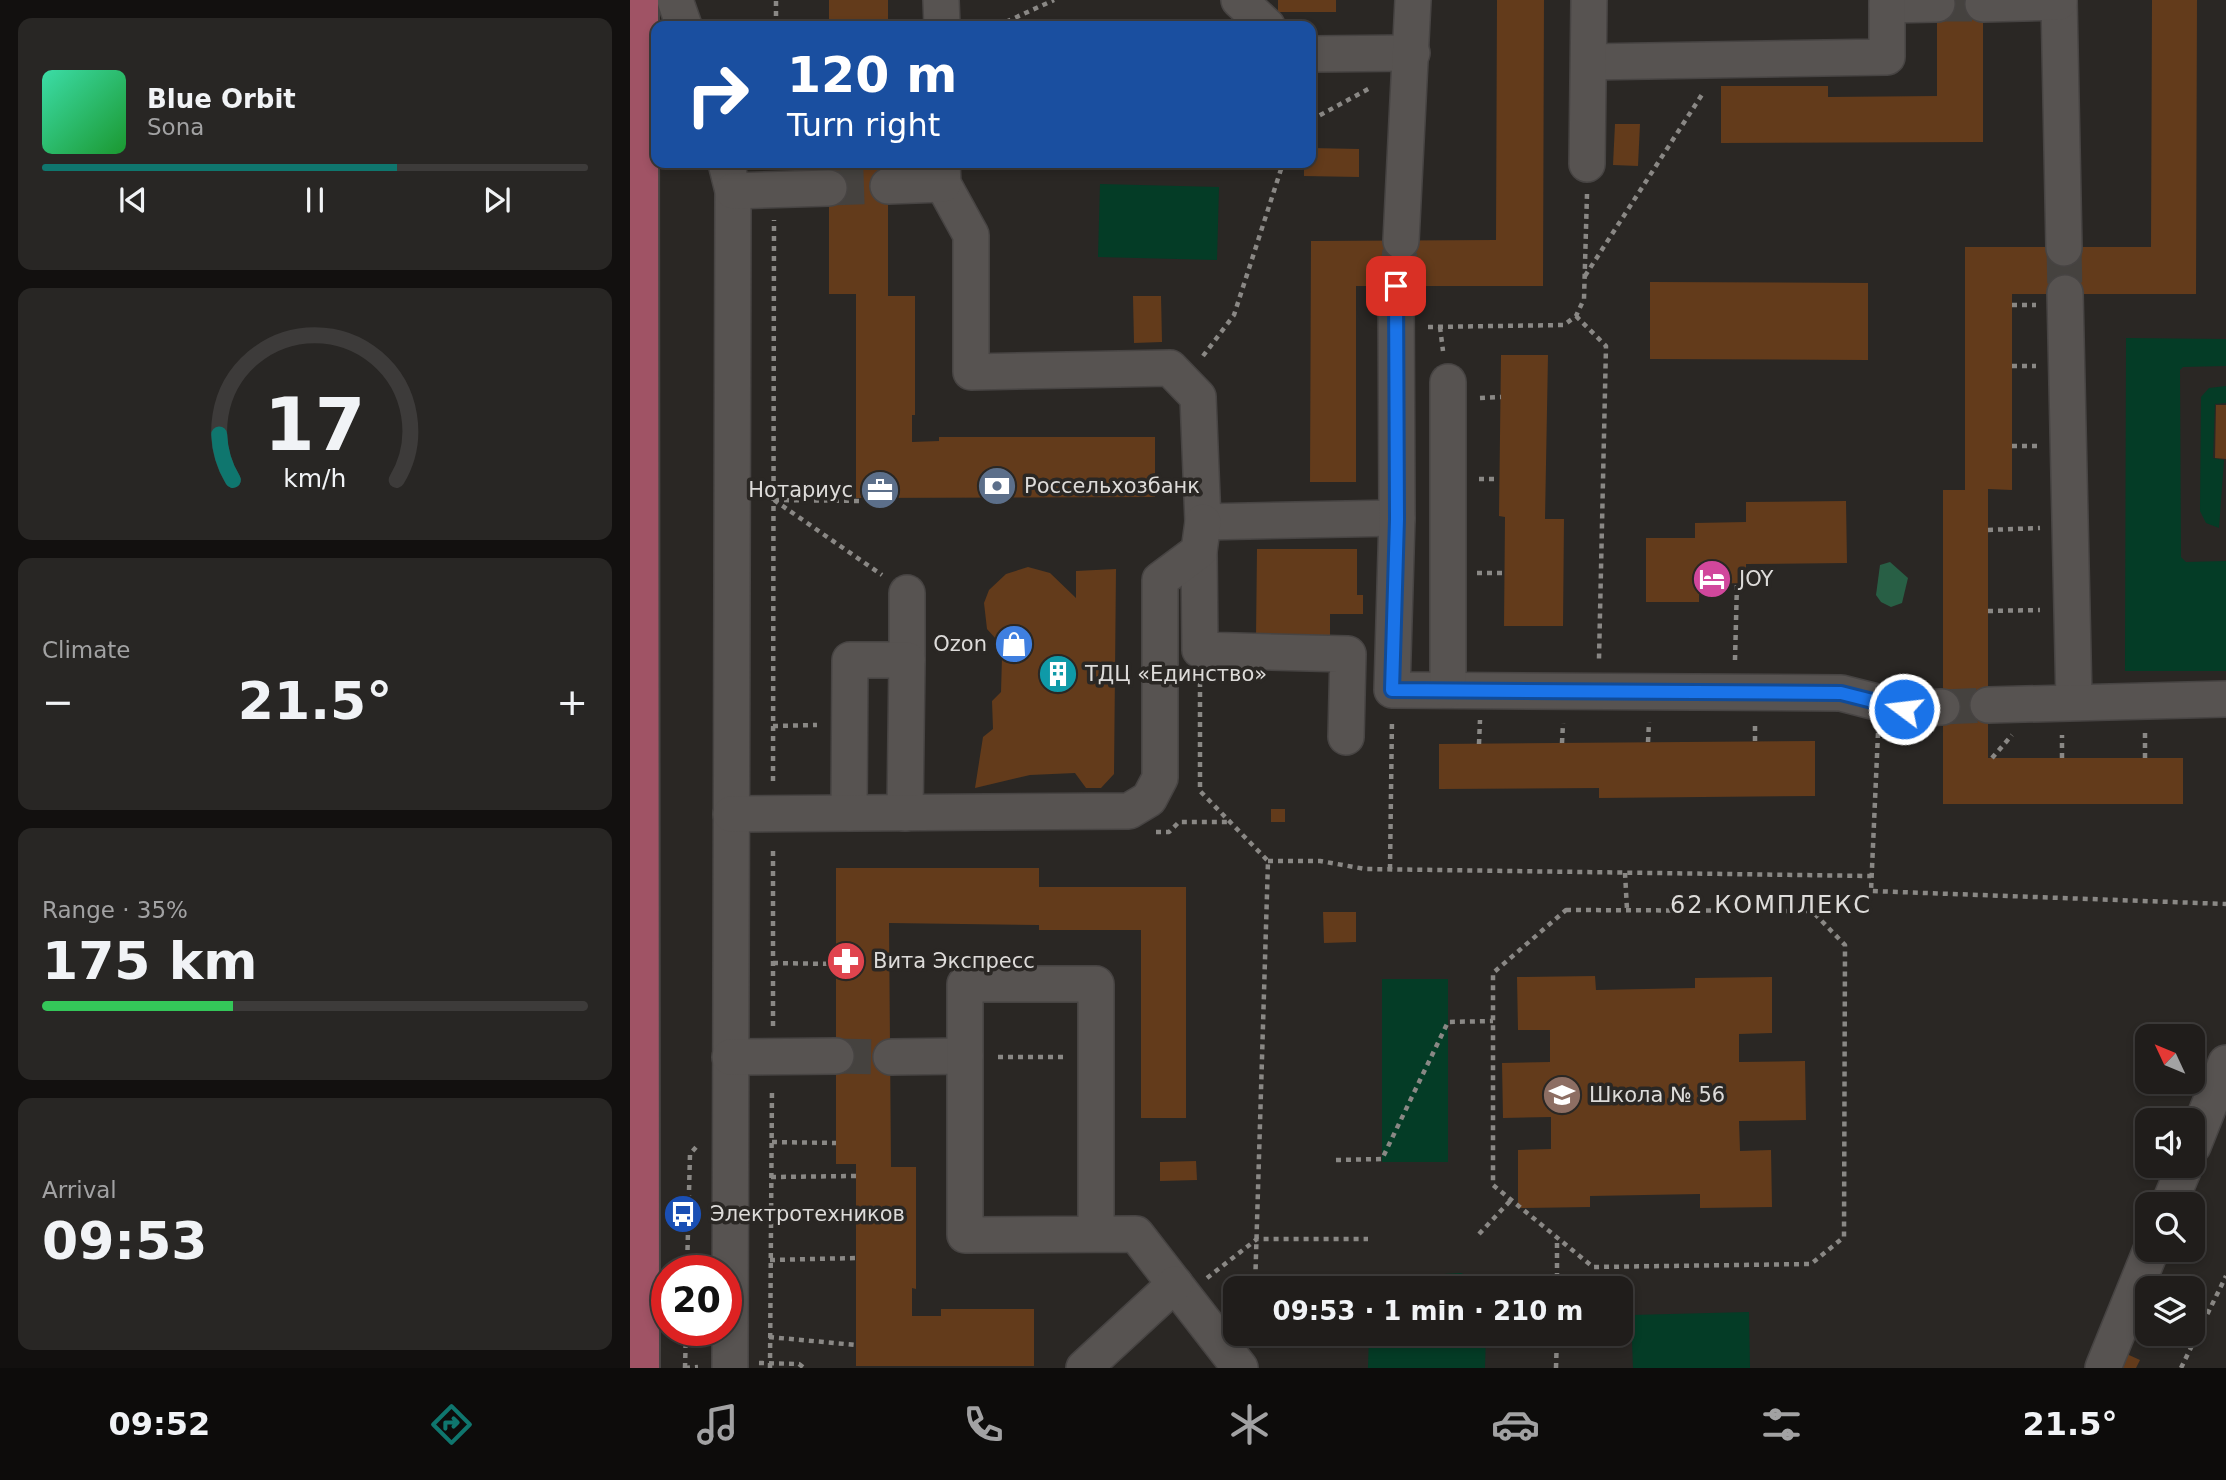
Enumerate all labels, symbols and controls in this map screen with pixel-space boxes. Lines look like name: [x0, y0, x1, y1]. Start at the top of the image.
text: 120 m: [787, 47, 957, 104]
icon: right: [672, 49, 763, 140]
text: Blue Orbit: [147, 84, 296, 114]
text: Turn right: [787, 106, 940, 144]
text: Sona: [147, 114, 204, 140]
icon: previous: [114, 181, 152, 219]
icon: pause: [296, 181, 334, 219]
icon: next: [478, 181, 516, 219]
pin: [1366, 256, 1426, 316]
icon: arrive: [1377, 267, 1415, 305]
text: 17: [264, 382, 366, 467]
text: km/h: [283, 464, 347, 493]
bank icon: Россельхозбанк: [976, 465, 1018, 507]
office icon: Нотариус: [859, 469, 901, 511]
place label: Россельхозбанк: [1024, 474, 1200, 498]
place label: Нотариус: [748, 478, 853, 502]
hotel icon: JOY: [1691, 558, 1733, 600]
place label: JOY: [1737, 567, 1774, 591]
shop icon: Ozon: [993, 623, 1035, 665]
place label: Ozon: [933, 632, 987, 656]
text: Climate: [42, 637, 131, 663]
building icon: ТДЦ «Единство»: [1037, 653, 1079, 695]
place label: ТДЦ «Единство»: [1084, 662, 1267, 686]
text: 21.5°: [238, 671, 392, 731]
position arrow: [1867, 672, 1941, 746]
text: −: [42, 680, 74, 724]
text: +: [556, 680, 588, 724]
district label: 62 КОМПЛЕКС: [1670, 891, 1872, 919]
text: Range · 35%: [42, 897, 188, 923]
text: 175 km: [42, 931, 257, 991]
pharmacy icon: Вита Экспресс: [825, 940, 867, 982]
place label: Вита Экспресс: [873, 949, 1035, 973]
north arrow: [2135, 1024, 2205, 1094]
map controls: [2135, 1024, 2205, 1346]
school or university icon: Школа № 56: [1541, 1074, 1583, 1116]
place label: Школа № 56: [1589, 1083, 1725, 1107]
button: sound: [2135, 1108, 2205, 1178]
text: Arrival: [42, 1177, 117, 1203]
button: search: [2135, 1192, 2205, 1262]
bus stop icon: Электротехников: [662, 1193, 704, 1235]
place label: Электротехников: [710, 1202, 905, 1226]
text: 09:53: [42, 1211, 208, 1271]
speed limit sign: 20: [651, 1255, 742, 1346]
button: layers: [2135, 1276, 2205, 1346]
text: 09:53 · 1 min · 210 m: [1273, 1296, 1583, 1326]
icon: directions: [427, 1400, 476, 1449]
icon: music: [693, 1400, 742, 1449]
icon: phone: [959, 1400, 1008, 1449]
icon: climate: [1225, 1400, 1274, 1449]
icon: car: [1491, 1400, 1540, 1449]
icon: filters: [1757, 1400, 1806, 1449]
text: 09:52: [108, 1405, 210, 1443]
text: 21.5°: [2023, 1405, 2117, 1443]

